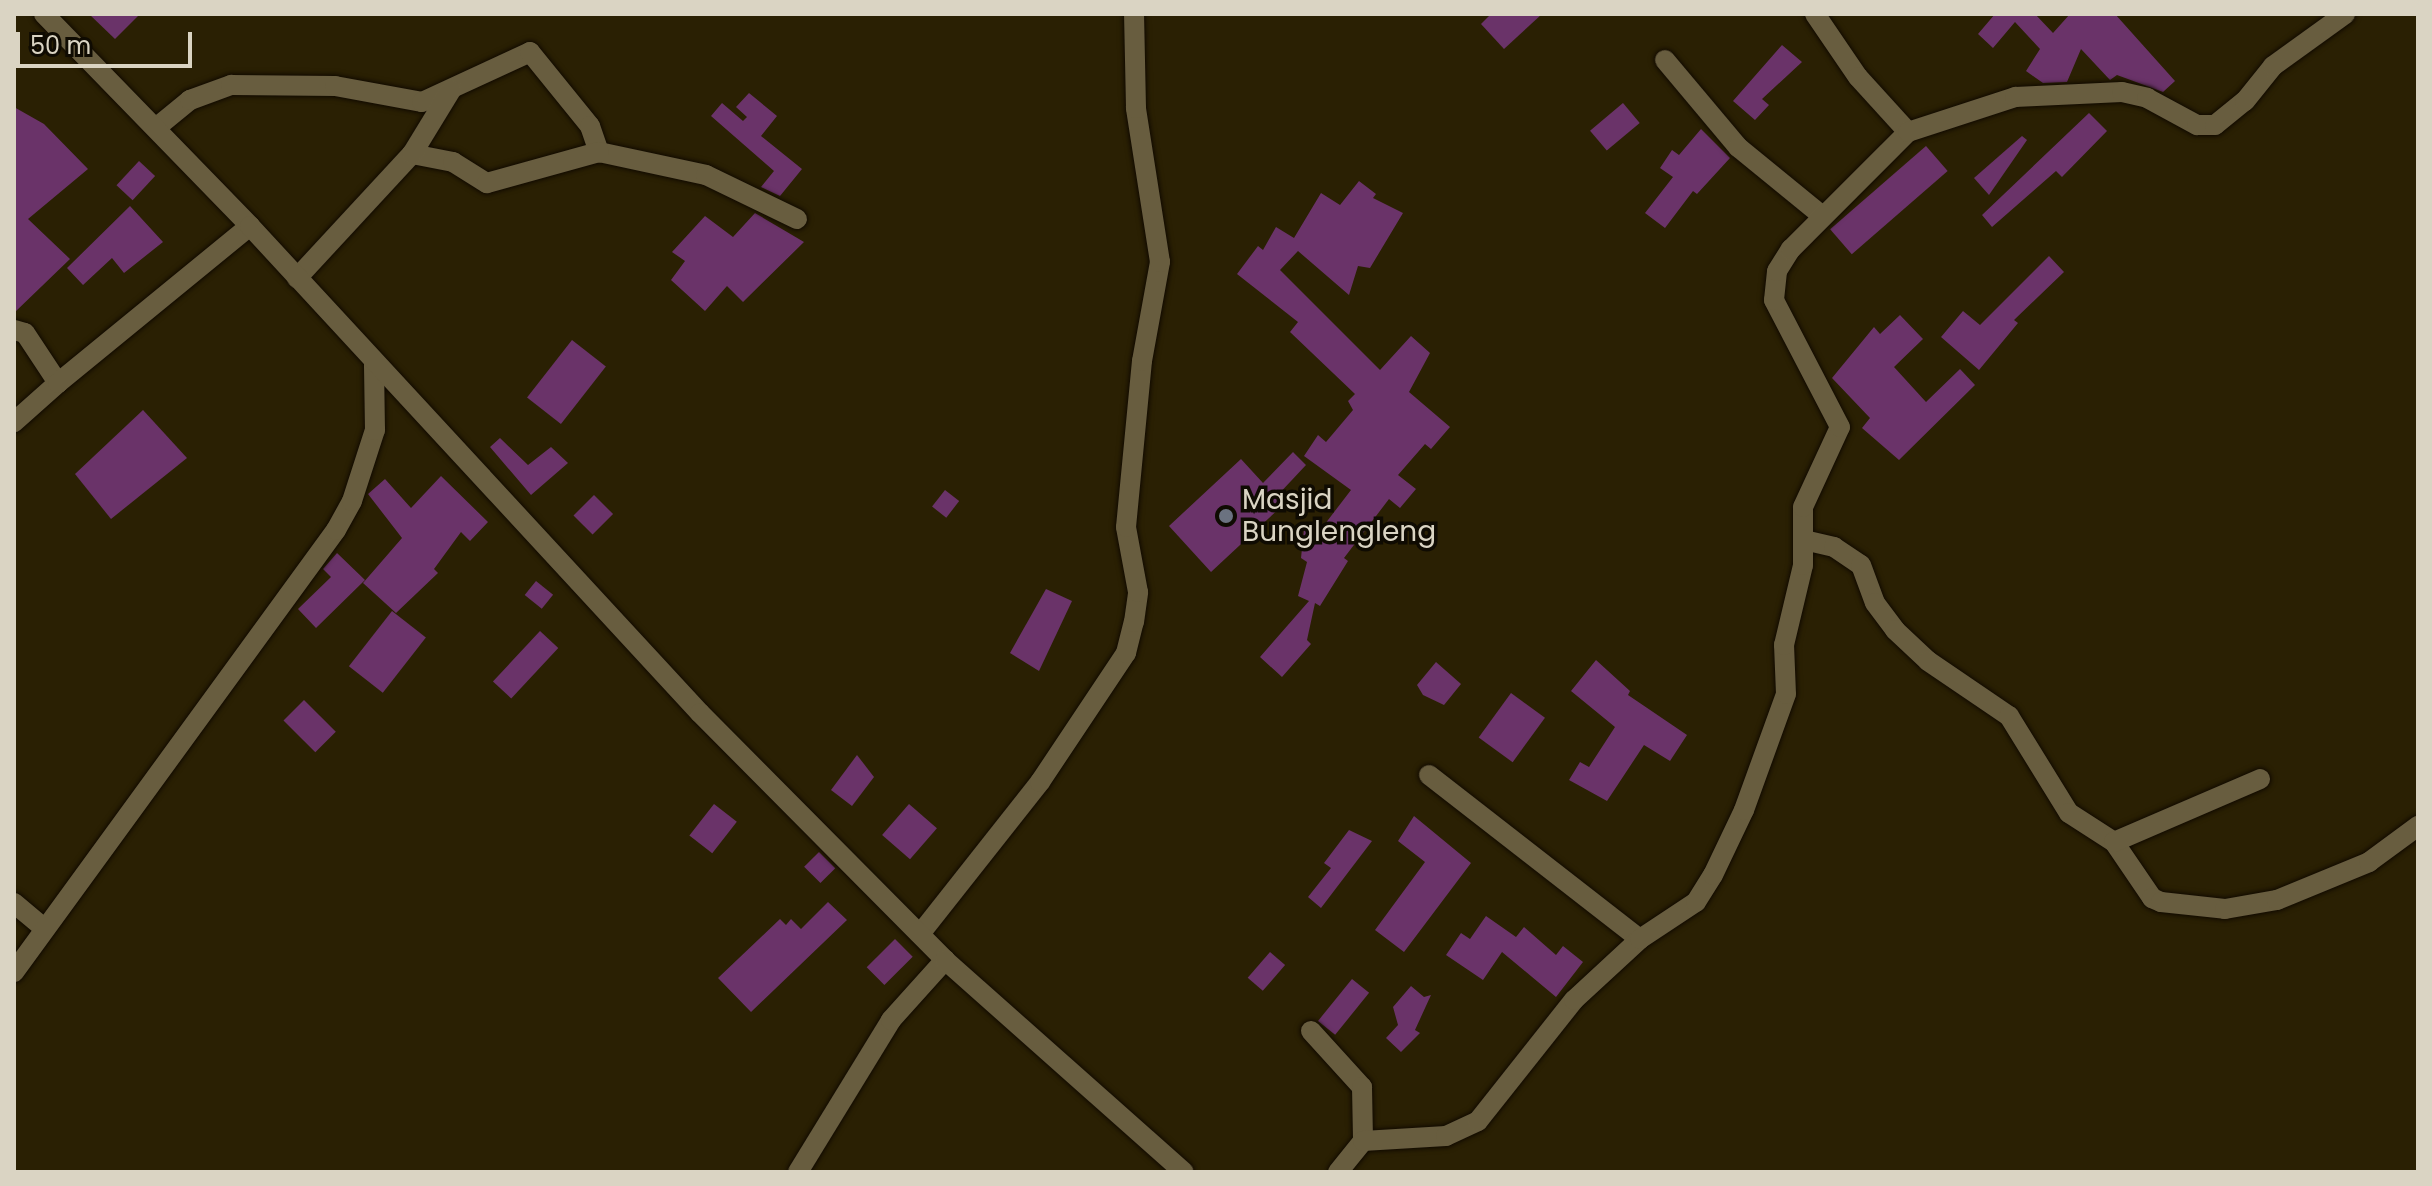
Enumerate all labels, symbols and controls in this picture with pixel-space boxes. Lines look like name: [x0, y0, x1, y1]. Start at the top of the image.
scale bar: [20, 16, 196, 66]
text: 50 m: [30, 29, 91, 62]
place label: Masjid Bunglengleng: [1242, 483, 1436, 549]
marker: Masjid Bunglengleng: [1217, 507, 1235, 525]

